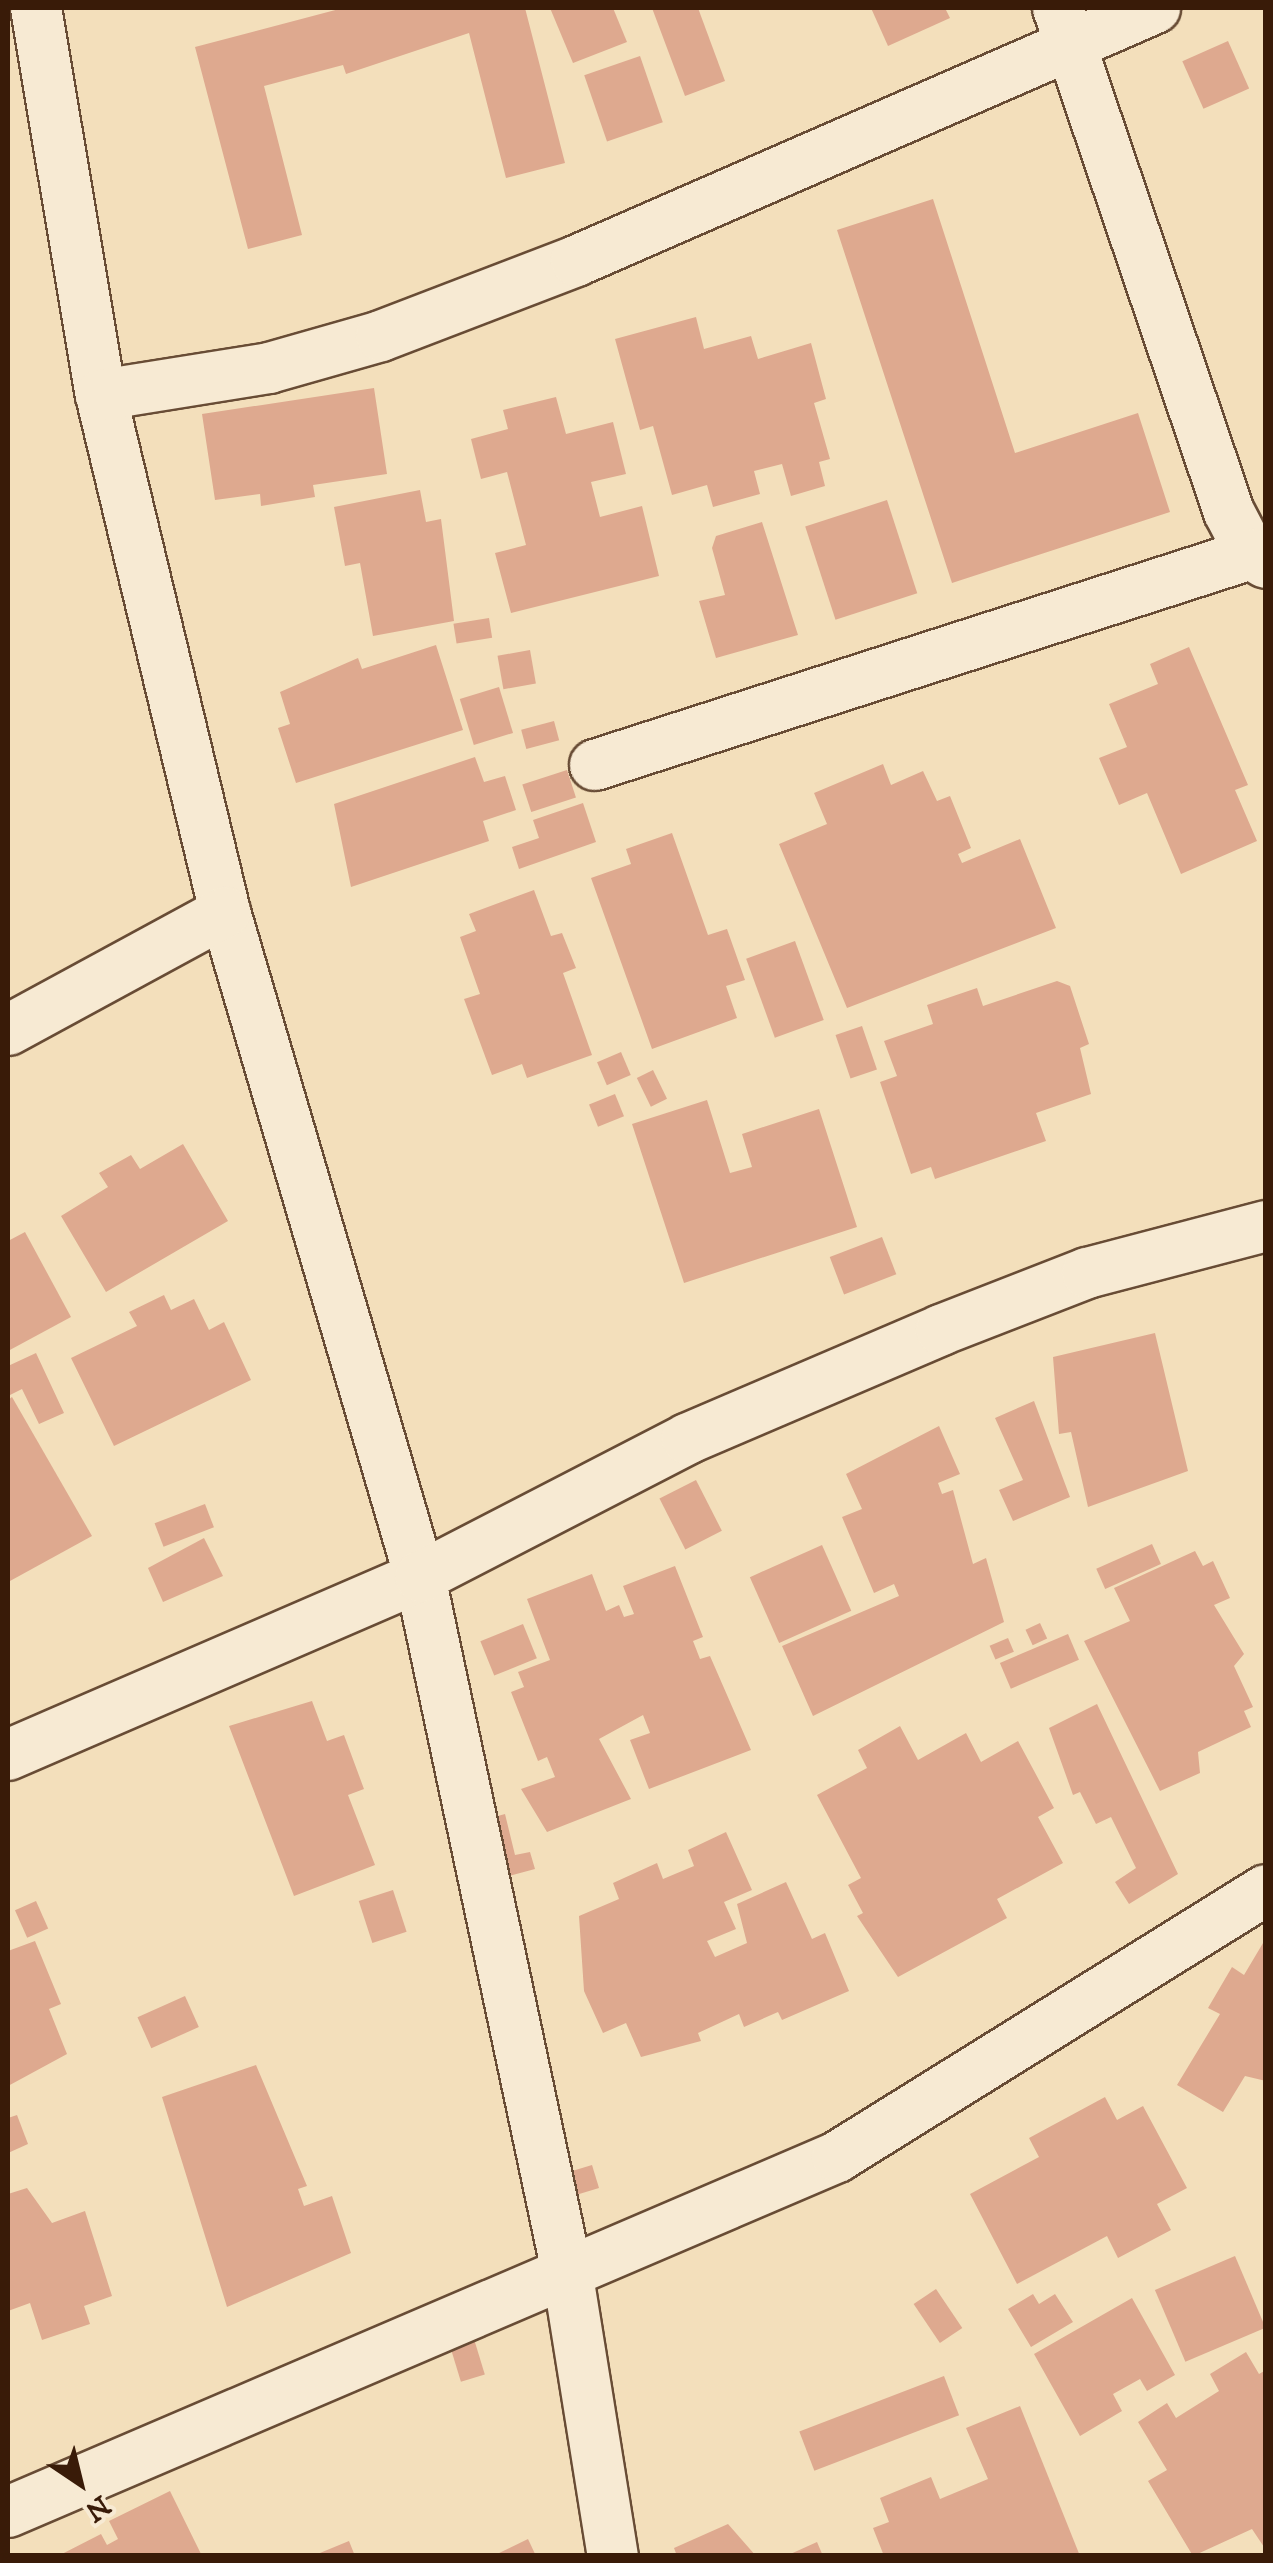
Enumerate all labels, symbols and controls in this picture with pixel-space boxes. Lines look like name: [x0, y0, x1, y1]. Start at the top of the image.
north arrow: [30, 2433, 130, 2533]
text: N: [78, 2487, 117, 2529]

